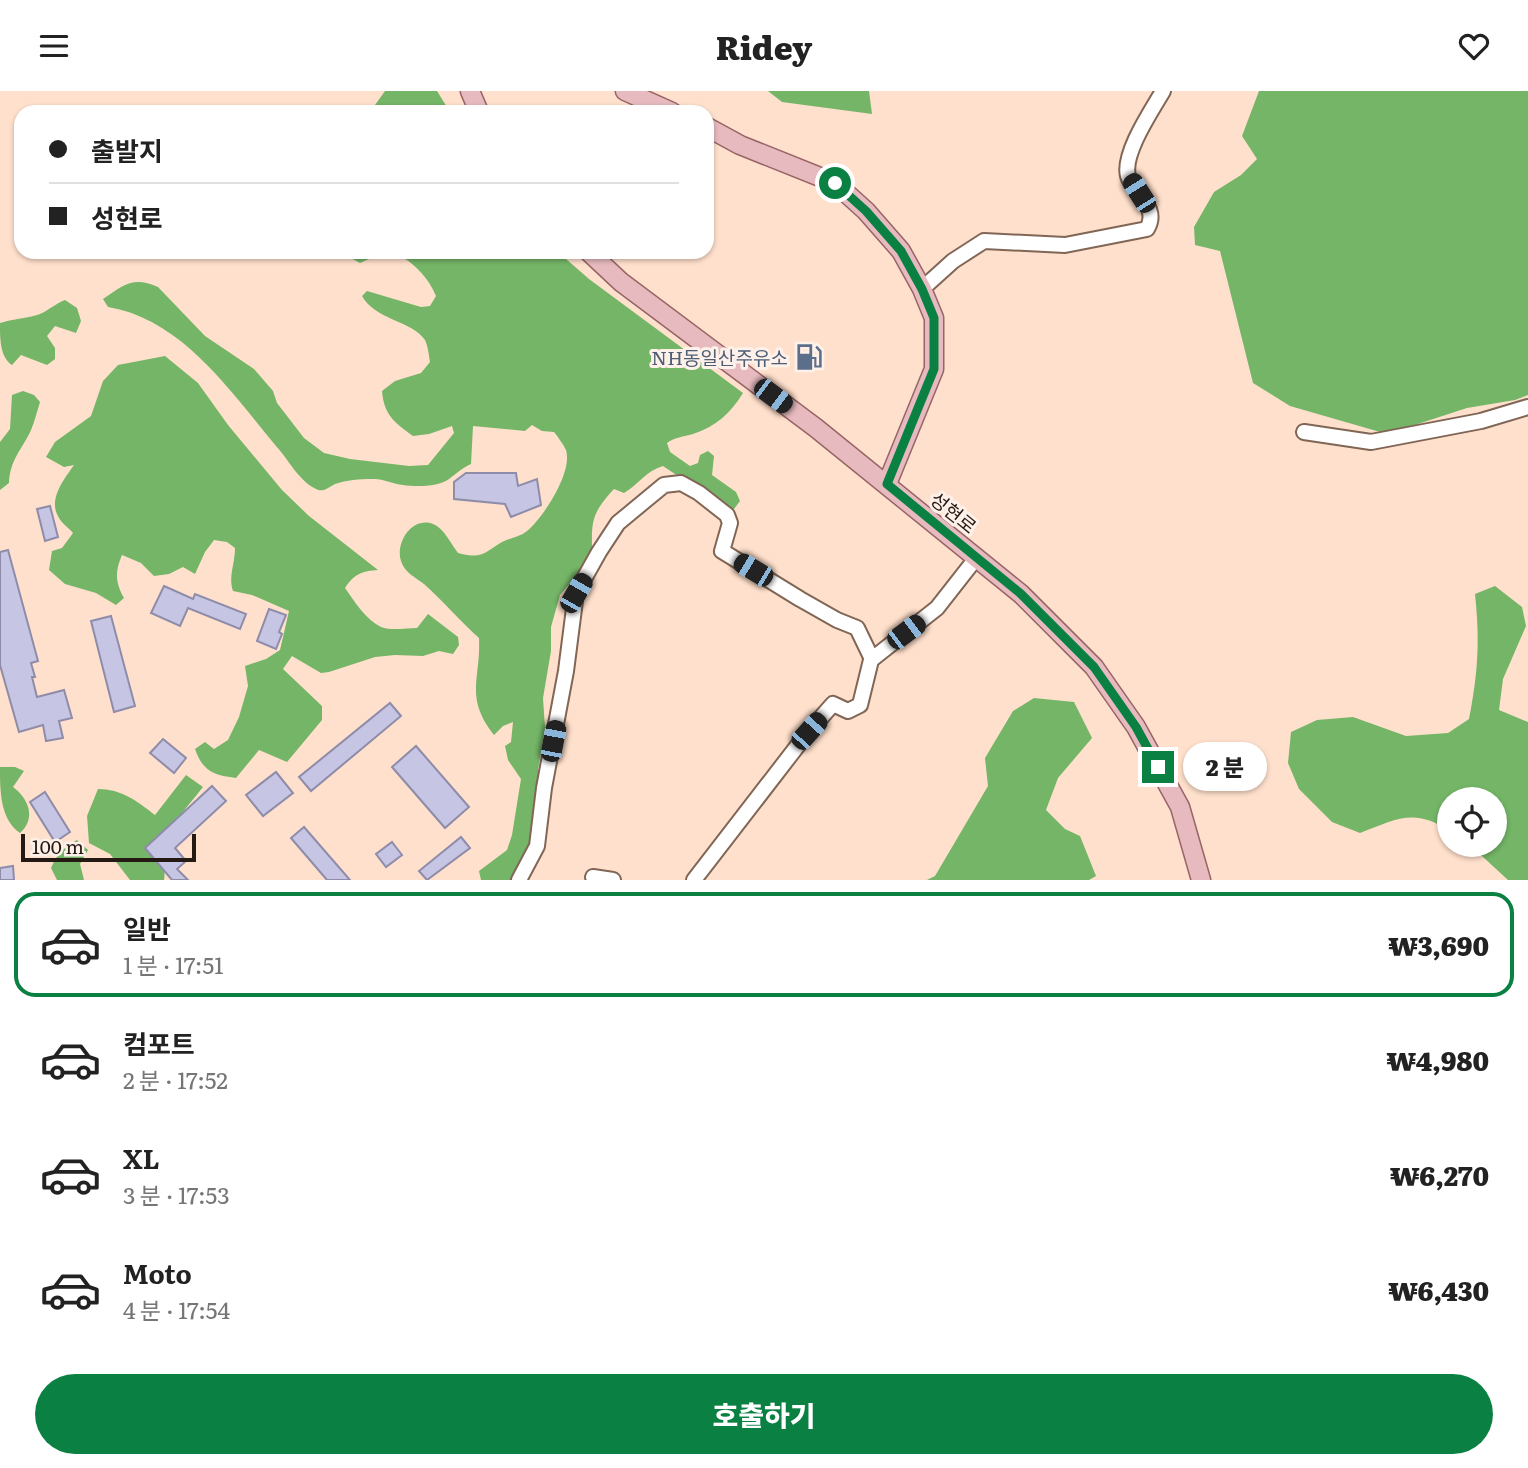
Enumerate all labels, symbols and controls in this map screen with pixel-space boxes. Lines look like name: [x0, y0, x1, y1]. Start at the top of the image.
text: Ridey: [716, 22, 812, 70]
icon: menu: [35, 27, 73, 65]
icon: heart: [1455, 27, 1493, 65]
text: 출발지: [91, 130, 163, 169]
route start: [819, 167, 851, 199]
car: [1119, 170, 1160, 216]
text: 성현로: [91, 197, 163, 236]
fuel station icon: NH동일산주유소: [794, 342, 824, 372]
place label: NH동일산주유소: [651, 343, 788, 371]
car: [750, 375, 797, 417]
street label: 성현로: [925, 485, 983, 539]
car: [730, 550, 777, 590]
car: [557, 570, 596, 616]
car: [883, 611, 930, 653]
car: [788, 708, 831, 754]
car: [539, 718, 568, 764]
callout: 2 분: [1182, 743, 1266, 791]
text: 2 분: [1206, 749, 1244, 783]
route end: [1142, 751, 1174, 783]
map controls: [1437, 787, 1507, 857]
button: locate: [1437, 787, 1507, 857]
scale bar: [21, 831, 196, 863]
text: 100 m: [32, 832, 84, 860]
text: 일반: [123, 908, 171, 947]
icon: car: [39, 913, 102, 976]
text: ₩3,690: [1389, 925, 1489, 964]
text: 1 분 · 17:51: [123, 947, 224, 981]
text: 컴포트: [123, 1023, 195, 1062]
icon: car: [39, 1028, 102, 1091]
text: ₩4,980: [1387, 1040, 1489, 1079]
text: 2 분 · 17:52: [123, 1062, 228, 1096]
text: XL: [123, 1138, 160, 1177]
icon: car: [39, 1143, 102, 1206]
text: ₩6,270: [1390, 1155, 1489, 1194]
text: 3 분 · 17:53: [123, 1177, 230, 1211]
text: Moto: [123, 1253, 192, 1292]
icon: car: [39, 1258, 102, 1321]
text: ₩6,430: [1388, 1270, 1489, 1309]
text: 4 분 · 17:54: [123, 1292, 230, 1326]
button: 호출하기: [35, 1374, 1493, 1454]

